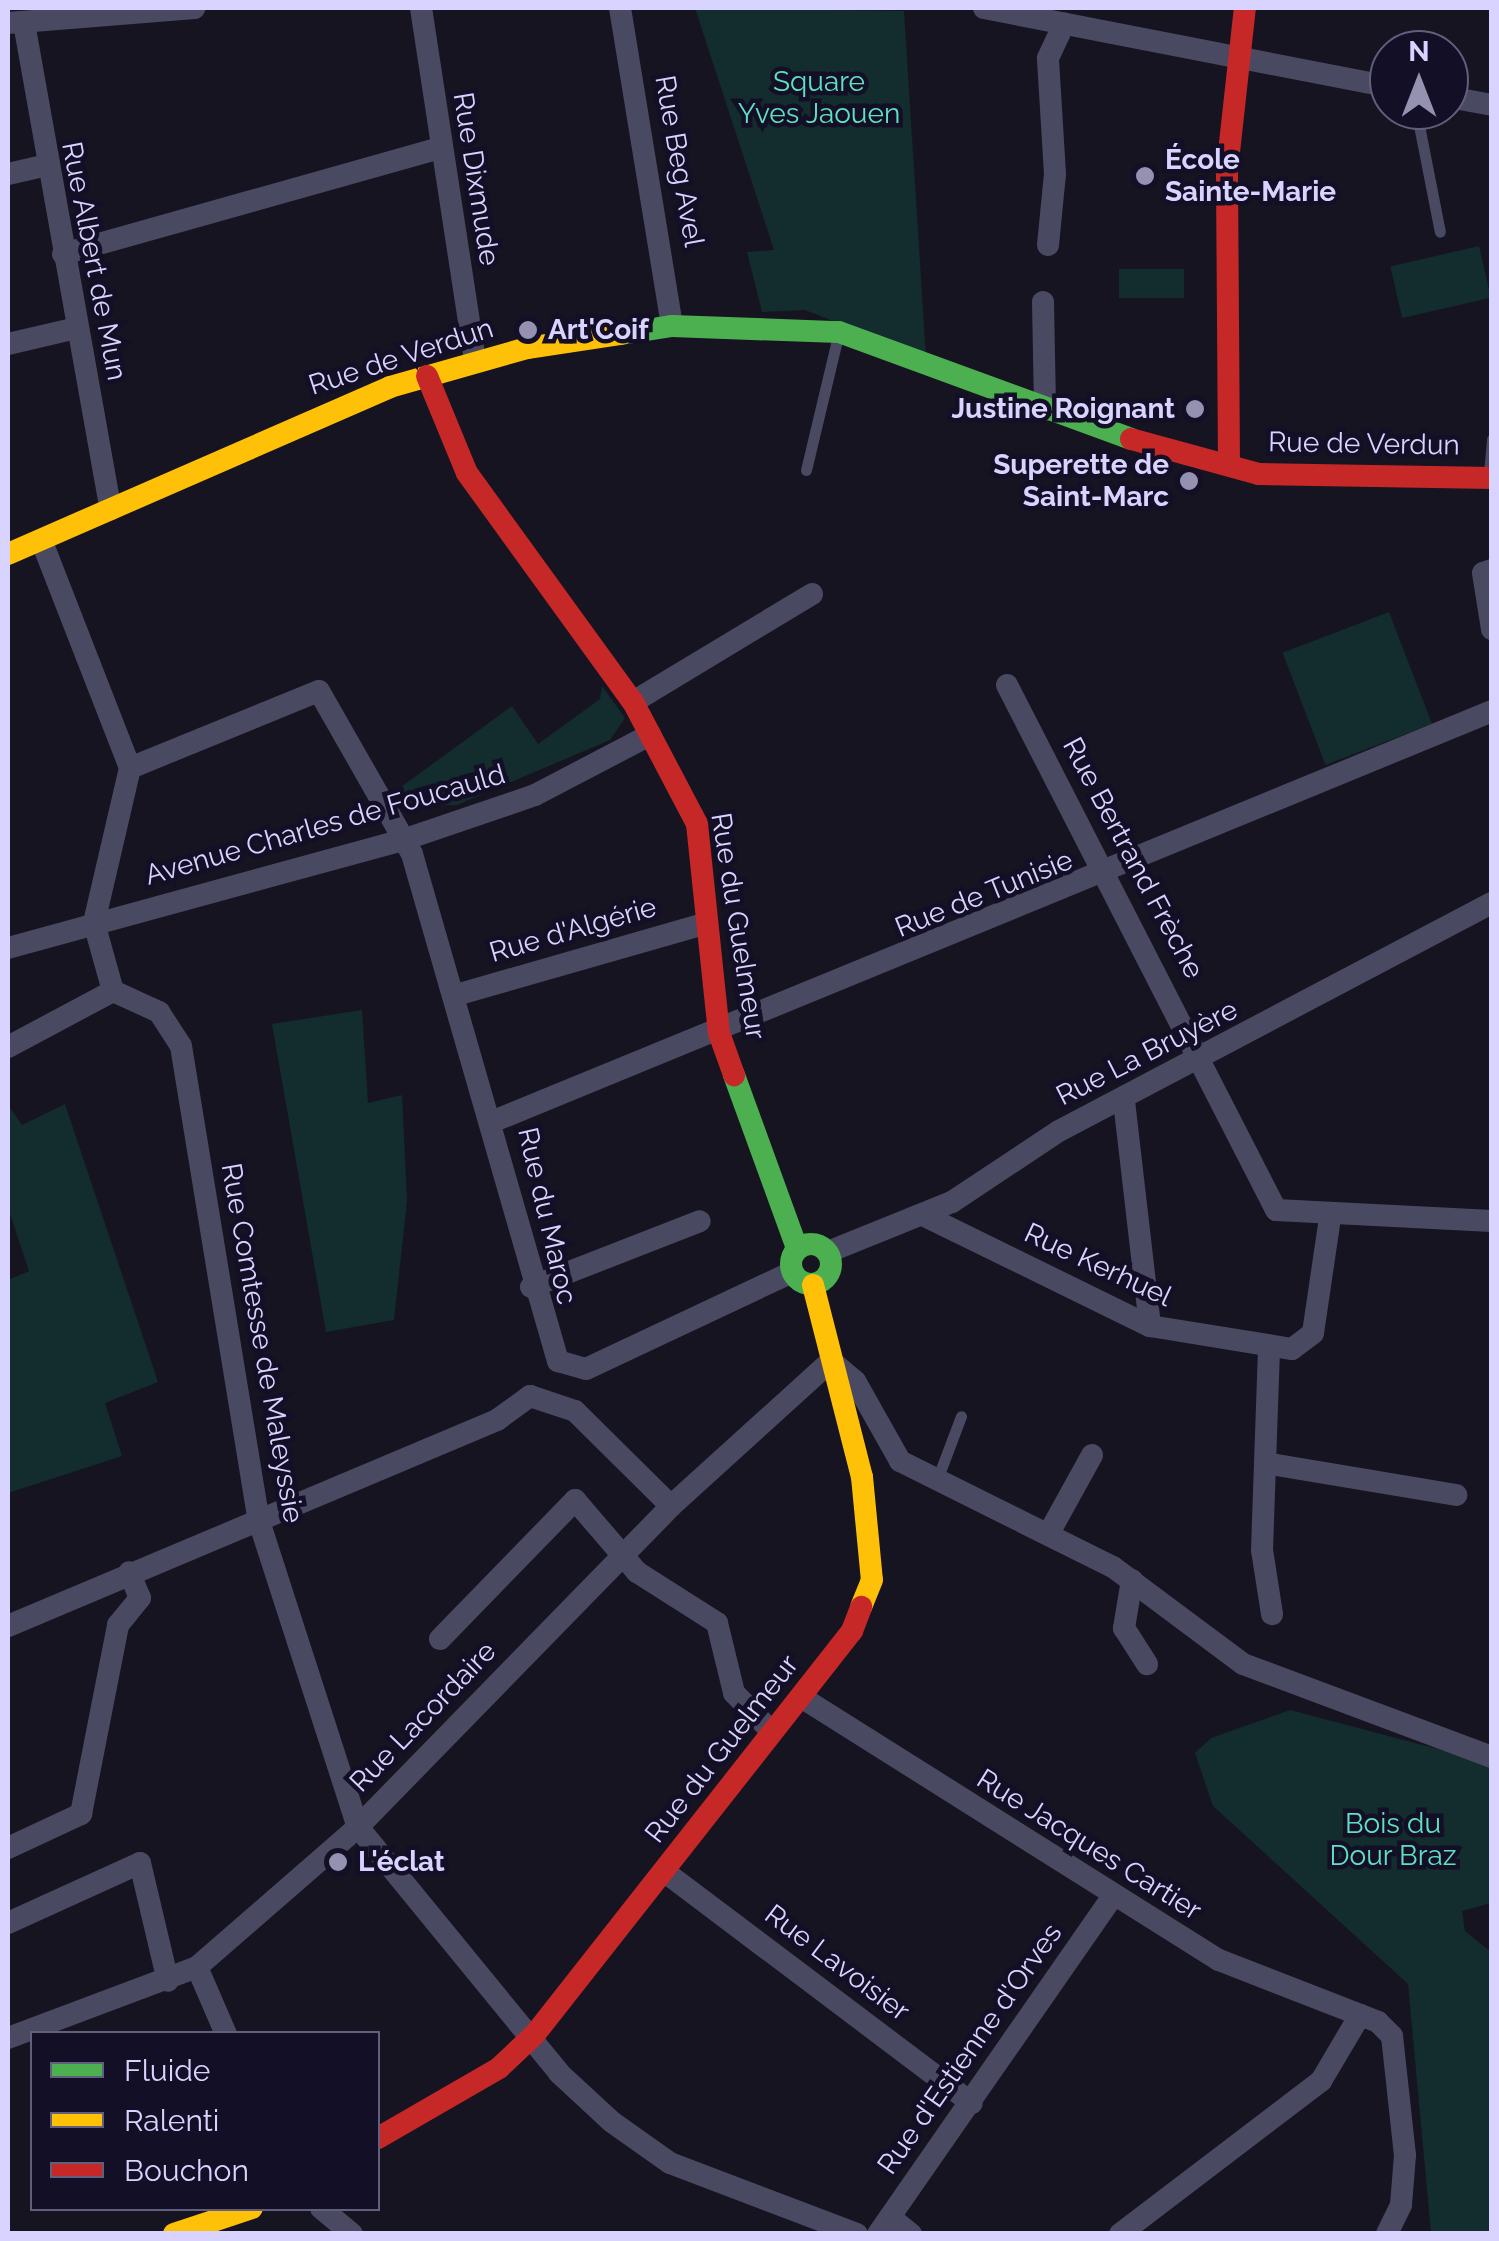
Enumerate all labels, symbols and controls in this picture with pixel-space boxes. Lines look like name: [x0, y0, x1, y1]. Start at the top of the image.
north arrow: [1369, 30, 1469, 130]
text: N: [1408, 35, 1430, 68]
park label: Square Yves Jaouen: [737, 65, 901, 131]
street label: Rue Beg Avel: [647, 72, 711, 250]
street label: Rue Dixmude: [446, 90, 506, 268]
street label: Rue Albert de Mun: [54, 138, 134, 384]
place label: École Sainte-Marie: [1165, 143, 1336, 209]
marker: École Sainte-Marie: [1134, 165, 1156, 187]
street label: Rue de Verdun: [304, 311, 498, 403]
place label: Art'Coif: [548, 313, 649, 347]
marker: Art'Coif: [517, 319, 539, 341]
place label: Justine Roignant: [952, 392, 1175, 426]
marker: Justine Roignant: [1184, 398, 1206, 420]
street label: Rue de Verdun: [1267, 426, 1461, 462]
place label: Superette de Saint-Marc: [993, 448, 1169, 514]
marker: Superette de Saint-Marc: [1178, 470, 1200, 492]
street label: Rue Bertrand Frèche: [1055, 732, 1211, 984]
street label: Avenue Charles de Foucauld: [141, 757, 509, 893]
street label: Rue du Guelmeur: [704, 810, 772, 1042]
street label: Rue de Tunisie: [890, 843, 1078, 945]
street label: Rue d'Algérie: [486, 890, 660, 970]
street label: Rue La Bruyère: [1051, 993, 1243, 1113]
street label: Rue du Maroc: [510, 1124, 584, 1308]
street label: Rue Comtesse de Maleyssie: [214, 1161, 310, 1525]
street label: Rue Kerhuel: [1019, 1216, 1177, 1314]
street label: Rue Lacordaire: [343, 1635, 503, 1799]
street label: Rue du Guelmeur: [638, 1648, 806, 1850]
street label: Rue Jacques Cartier: [970, 1762, 1208, 1928]
park label: Bois du Dour Braz: [1329, 1807, 1457, 1873]
place label: L'éclat: [358, 1845, 445, 1879]
marker: L'éclat: [327, 1851, 349, 1873]
street label: Rue Lavoisier: [758, 1898, 916, 2028]
street label: Rue d'Estienne d'Orves: [871, 1917, 1069, 2181]
legend: [30, 2031, 380, 2211]
text: Fluide: [124, 2053, 210, 2088]
text: Ralenti: [124, 2103, 219, 2138]
text: Bouchon: [124, 2153, 249, 2188]

